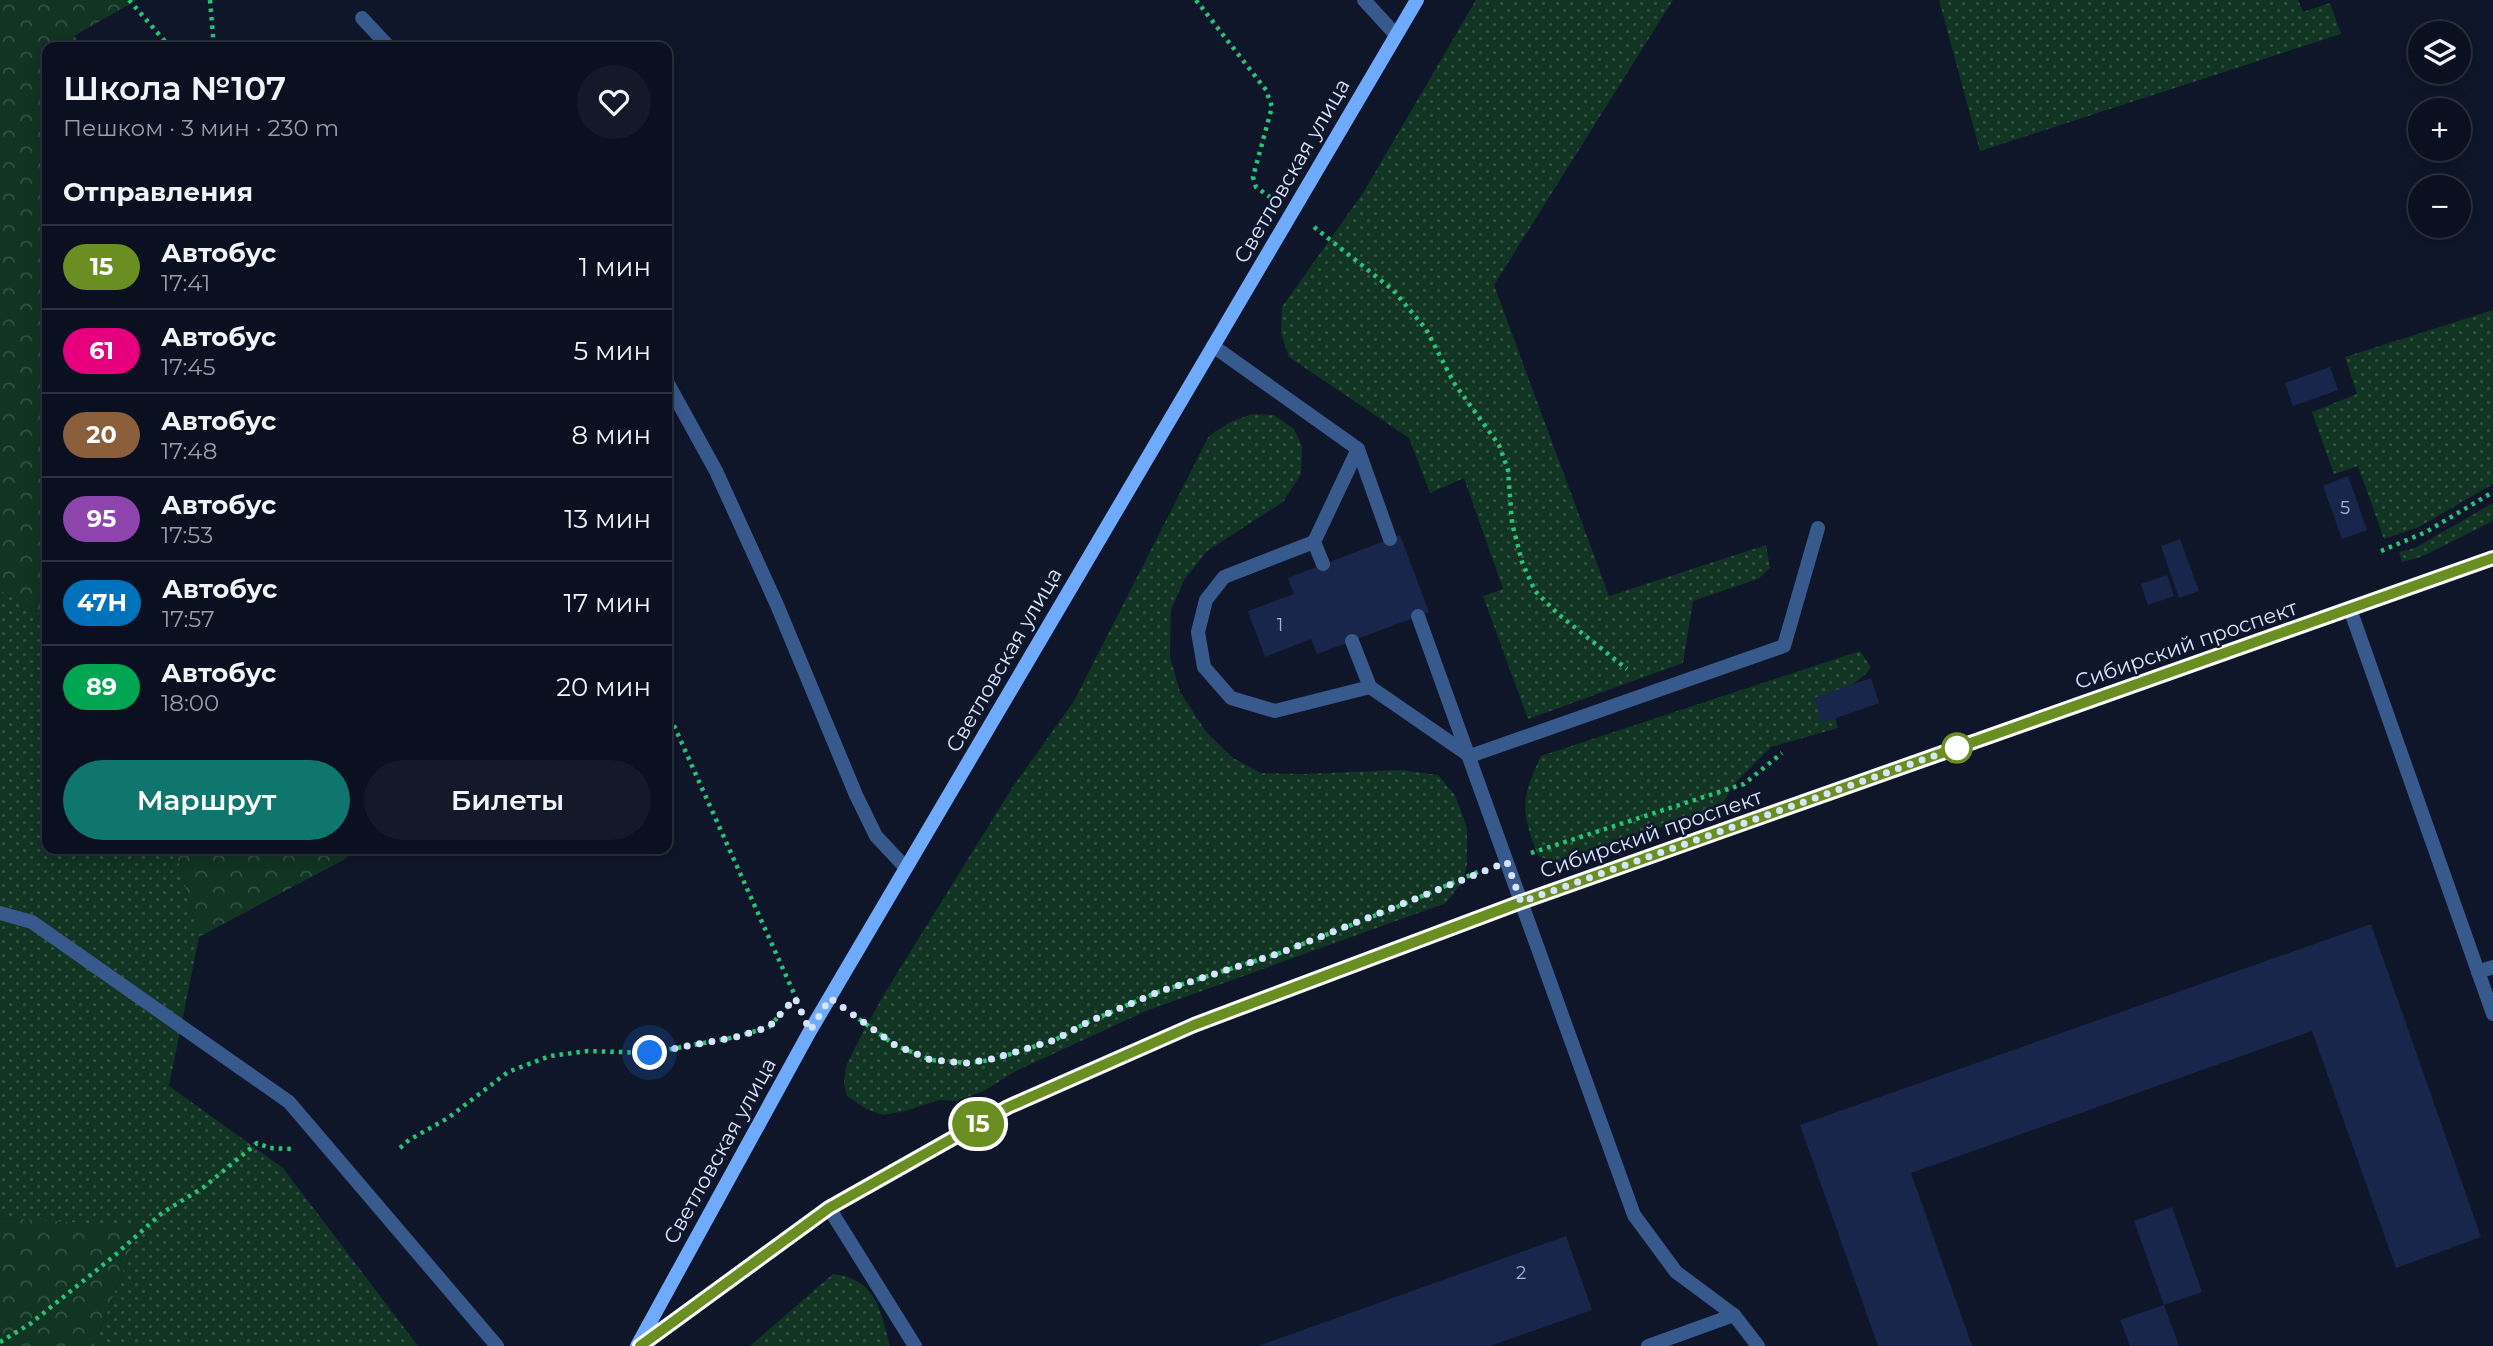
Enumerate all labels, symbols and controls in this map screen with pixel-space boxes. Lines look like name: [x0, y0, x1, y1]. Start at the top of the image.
map controls: [2408, 21, 2471, 238]
button: layers: [2408, 21, 2471, 84]
button: heart: [577, 65, 651, 139]
text: Школа №107: [63, 68, 286, 108]
street label: Светловская улица: [1229, 74, 1355, 267]
button: +: [2408, 98, 2471, 161]
text: Пешком · 3 мин · 230 m: [63, 114, 339, 142]
button: −: [2408, 175, 2471, 238]
text: Отправления: [63, 176, 253, 208]
text: Автобус: [161, 237, 276, 269]
text: 1 мин: [579, 251, 651, 283]
text: 15: [90, 252, 113, 281]
text: 17:41: [161, 269, 210, 297]
text: Автобус: [161, 321, 276, 353]
text: 5 мин: [573, 335, 651, 367]
text: 61: [89, 336, 114, 365]
text: 17:45: [161, 353, 215, 381]
text: Автобус: [161, 405, 276, 437]
text: 8 мин: [572, 419, 651, 451]
text: 20: [86, 420, 117, 449]
text: 17:48: [161, 437, 217, 465]
text: Автобус: [161, 489, 276, 521]
house number: 5: [2340, 497, 2350, 519]
text: 13 мин: [564, 503, 651, 535]
text: 95: [87, 504, 116, 533]
text: 17:53: [161, 521, 213, 549]
street label: Светловская улица: [941, 563, 1067, 756]
text: Автобус: [162, 573, 277, 605]
text: 17 мин: [564, 587, 651, 619]
text: 47Н: [77, 588, 127, 617]
street label: Сибирский проспект: [2071, 595, 2300, 694]
text: 17:57: [162, 605, 215, 633]
house number: 1: [1277, 614, 1283, 636]
text: Автобус: [161, 657, 276, 689]
text: 20 мин: [556, 671, 651, 703]
text: 89: [86, 672, 117, 701]
text: 18:00: [161, 689, 219, 717]
unlabelled marker: [1942, 733, 1972, 763]
button: Маршрут: [63, 760, 350, 840]
button: Билеты: [364, 760, 651, 840]
street label: Сибирский проспект: [1536, 784, 1765, 883]
your location: [632, 1035, 667, 1070]
street label: Светловская улица: [658, 1053, 781, 1248]
line badge: 15: [946, 1101, 1010, 1147]
text: 15: [966, 1109, 990, 1138]
house number: 2: [1516, 1262, 1526, 1284]

